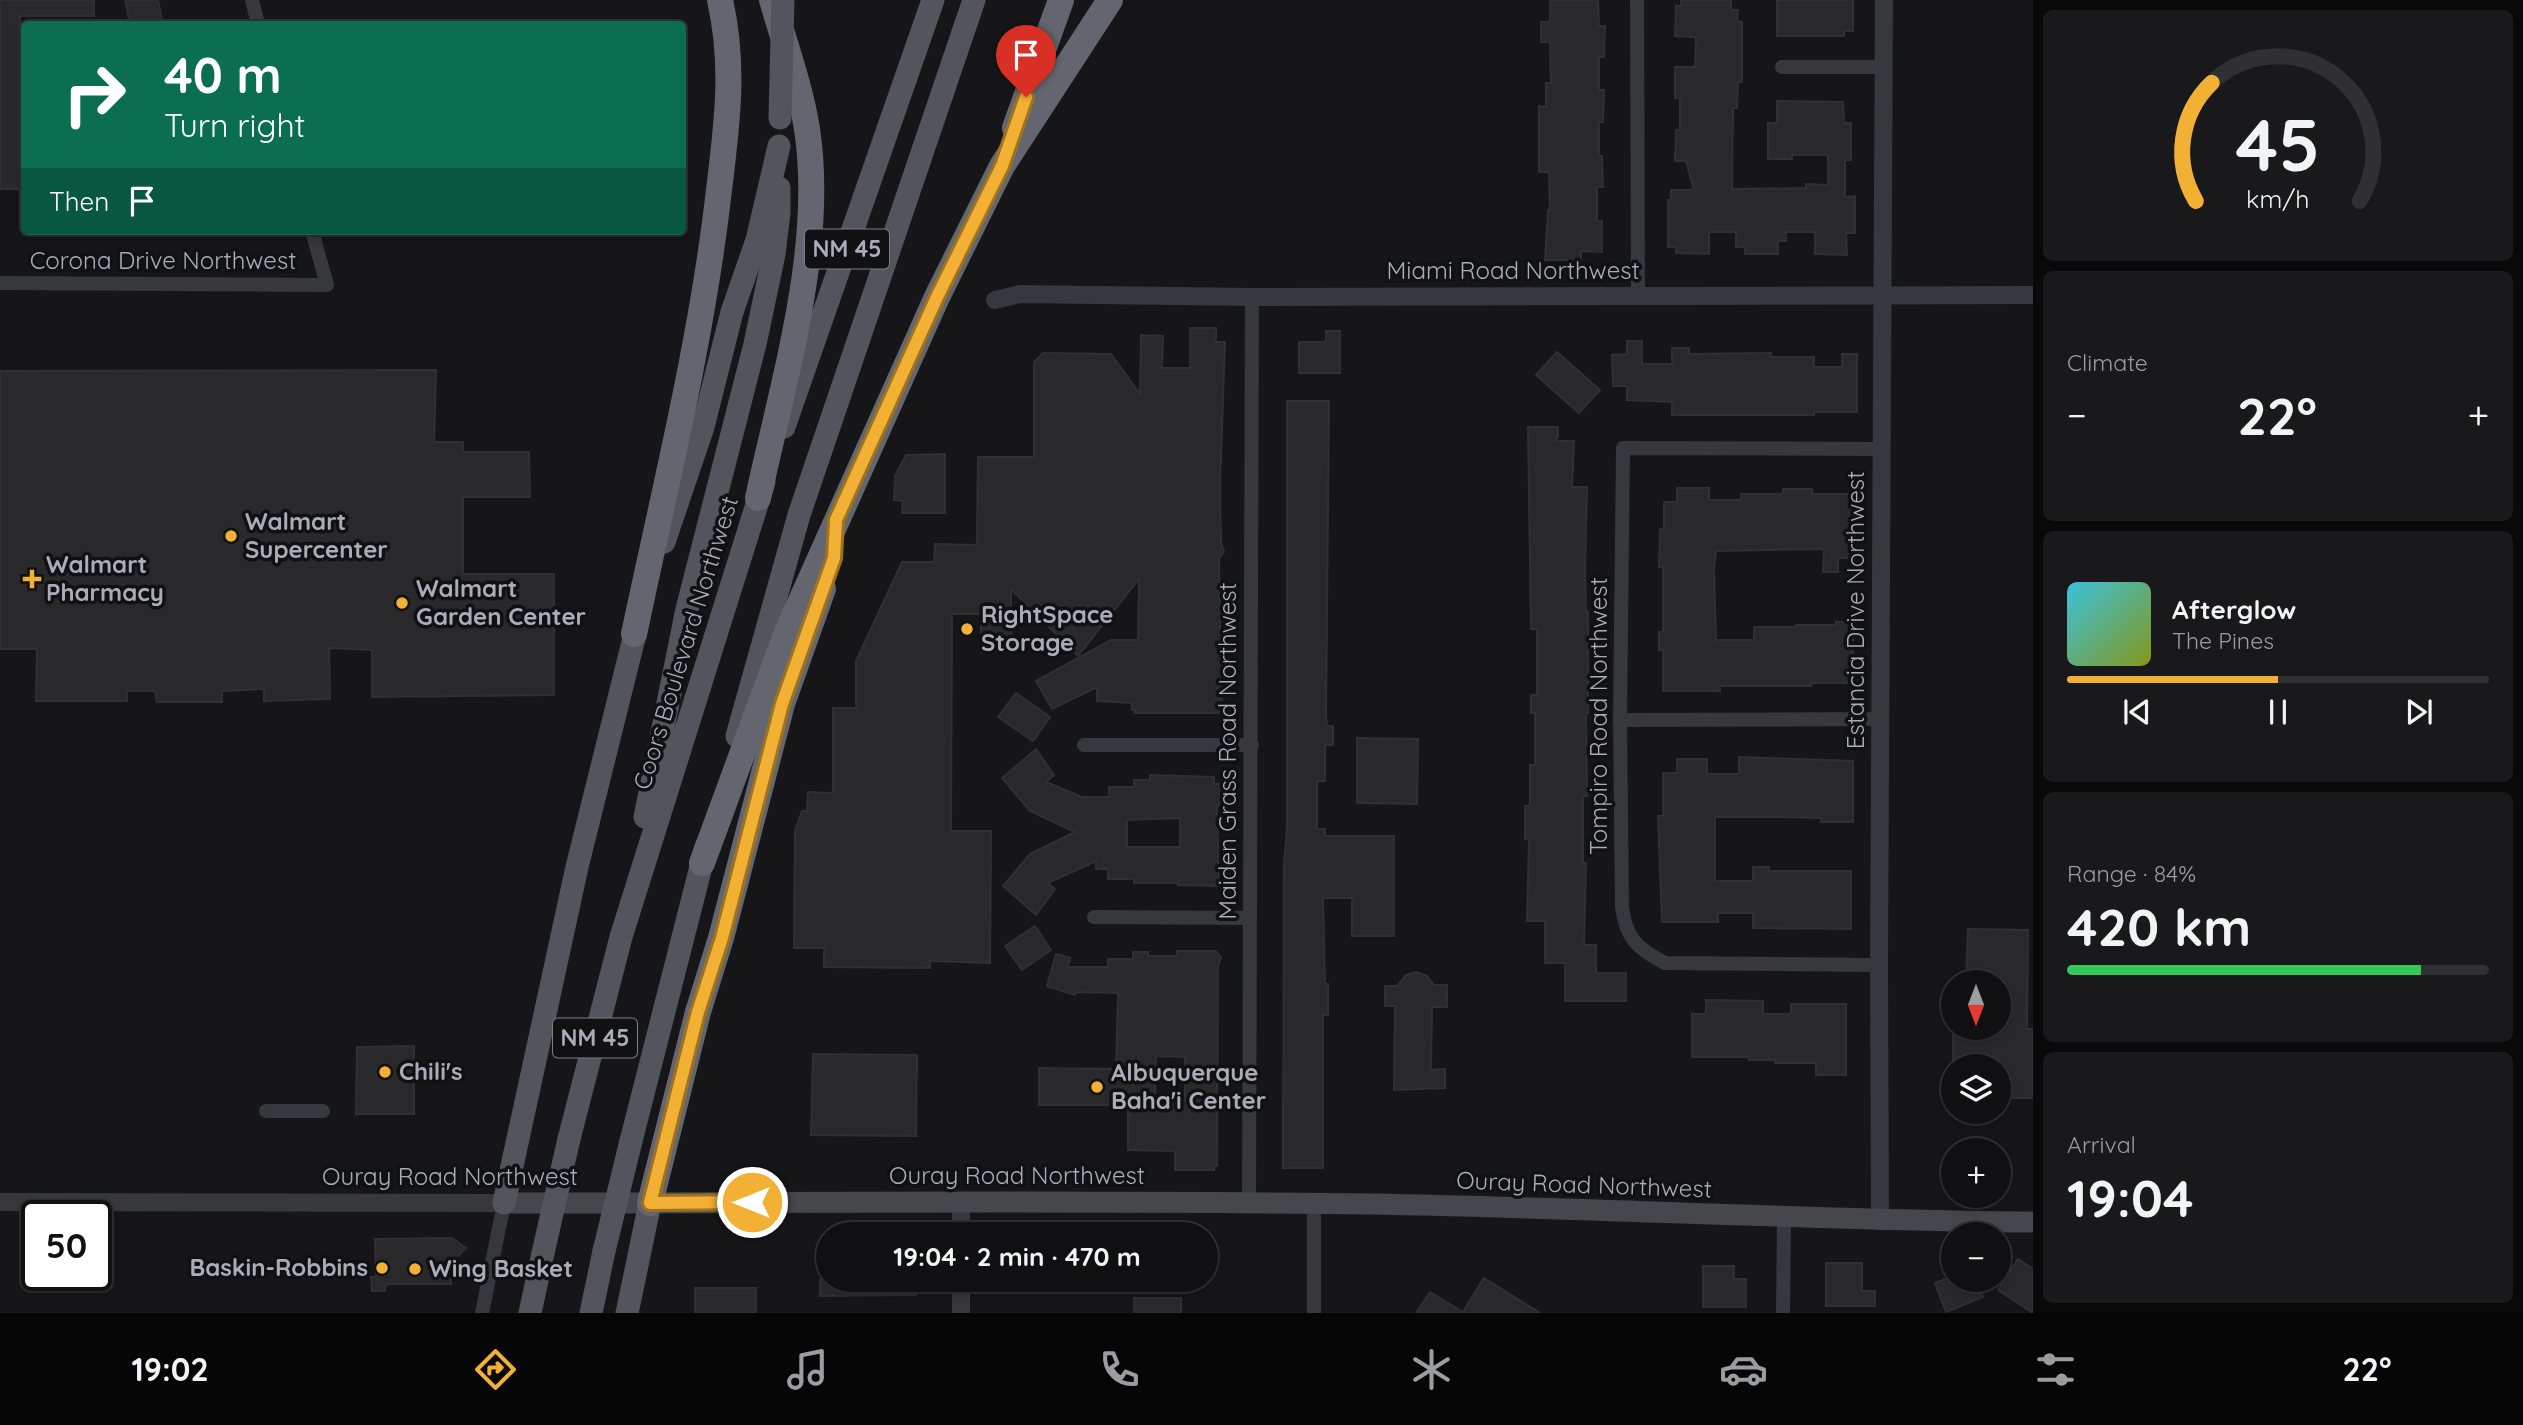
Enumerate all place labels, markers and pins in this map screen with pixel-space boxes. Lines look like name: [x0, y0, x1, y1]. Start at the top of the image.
pin: [996, 25, 1056, 97]
place label: Walmart Supercenter: [245, 506, 388, 564]
marker: Walmart Supercenter: [223, 528, 239, 544]
place label: Walmart Pharmacy: [46, 549, 164, 607]
marker: Walmart Pharmacy: [24, 571, 40, 587]
place label: Walmart Garden Center: [416, 573, 586, 631]
marker: Walmart Garden Center: [394, 595, 410, 611]
place label: RightSpace Storage: [981, 599, 1113, 657]
marker: RightSpace Storage: [959, 621, 975, 637]
place label: Chili's: [399, 1056, 463, 1086]
place label: Albuquerque Baha'i Center: [1111, 1057, 1266, 1115]
marker: Chili's: [377, 1064, 393, 1080]
marker: Albuquerque Baha'i Center: [1089, 1079, 1105, 1095]
place label: Baskin-Robbins: [189, 1252, 368, 1282]
place label: Wing Basket: [429, 1253, 573, 1283]
marker: Baskin-Robbins: [374, 1260, 390, 1276]
marker: Wing Basket: [407, 1261, 423, 1277]

